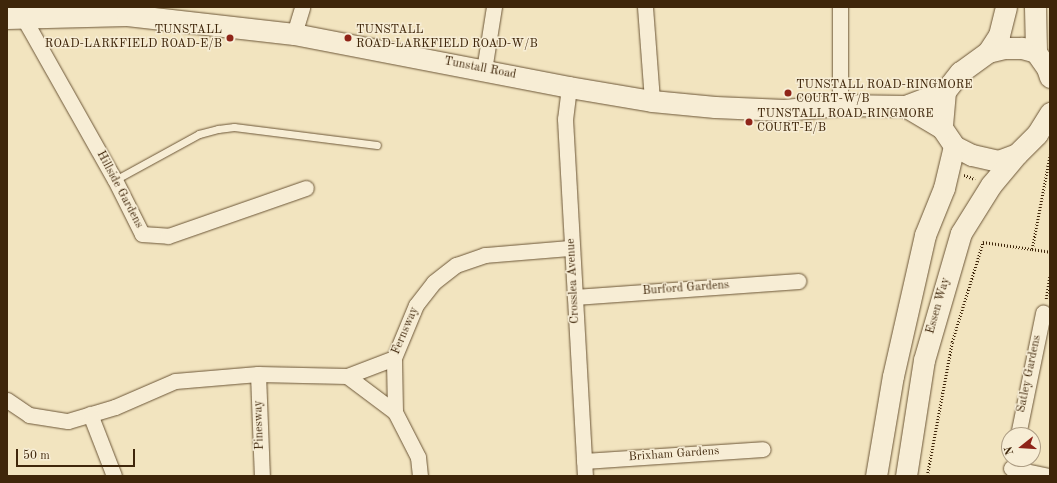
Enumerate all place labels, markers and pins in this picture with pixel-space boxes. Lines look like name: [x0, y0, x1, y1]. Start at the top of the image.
place label: TUNSTALL ROAD-LARKFIELD ROAD-E/B: [45, 24, 222, 52]
place label: TUNSTALL ROAD-LARKFIELD ROAD-W/B: [356, 24, 538, 52]
marker: TUNSTALL ROAD-LARKFIELD ROAD-E/B: [225, 33, 235, 43]
marker: TUNSTALL ROAD-LARKFIELD ROAD-W/B: [343, 33, 353, 43]
place label: TUNSTALL ROAD-RINGMORE COURT-W/B: [796, 79, 973, 107]
marker: TUNSTALL ROAD-RINGMORE COURT-W/B: [783, 88, 793, 98]
place label: TUNSTALL ROAD-RINGMORE COURT-E/B: [757, 108, 934, 136]
marker: TUNSTALL ROAD-RINGMORE COURT-E/B: [744, 117, 754, 127]

